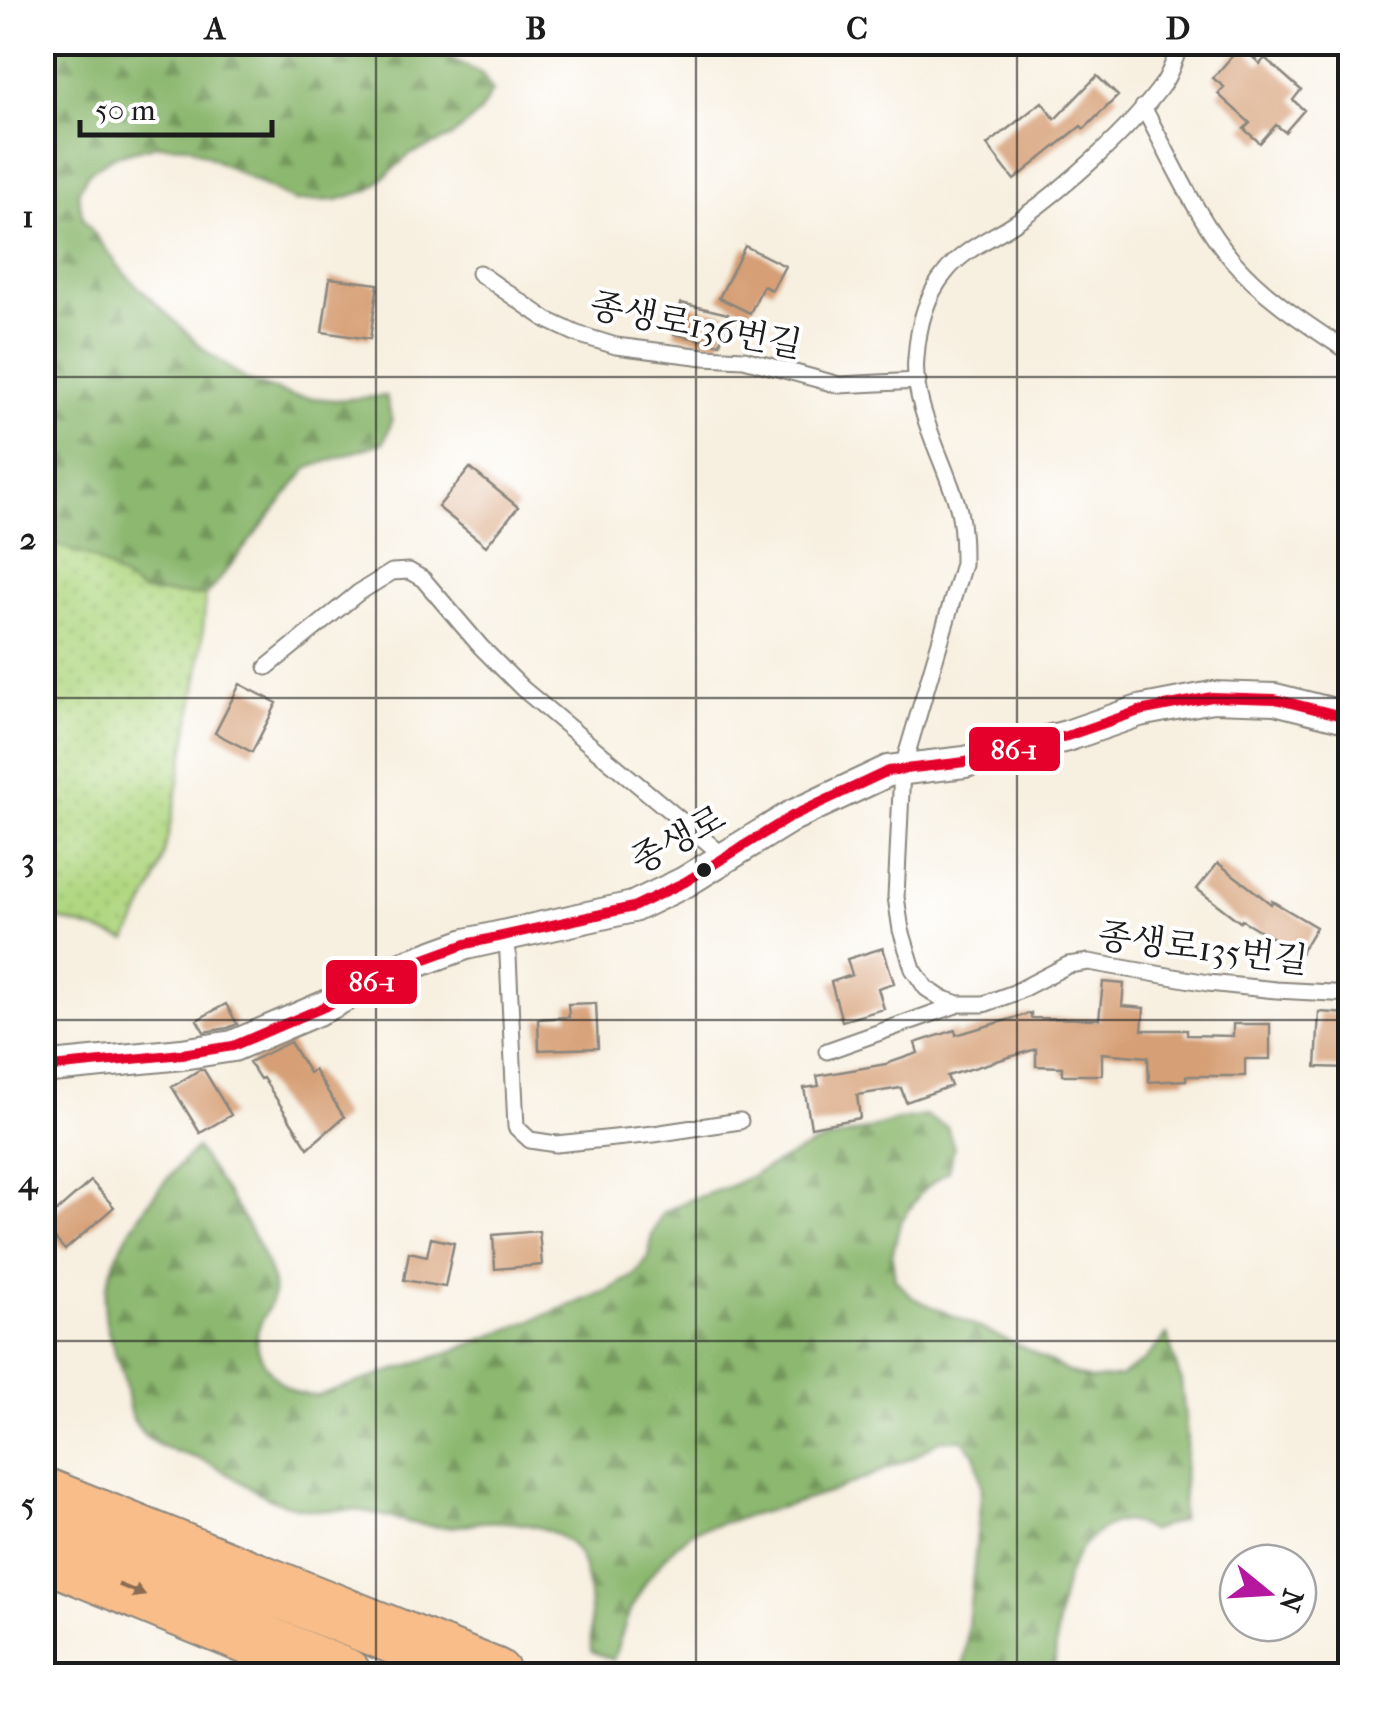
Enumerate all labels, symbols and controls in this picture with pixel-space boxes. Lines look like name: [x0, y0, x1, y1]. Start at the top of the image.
text: A: [203, 10, 227, 47]
text: B: [526, 10, 546, 47]
text: C: [846, 10, 868, 47]
text: D: [1166, 10, 1190, 47]
scale bar: [80, 75, 272, 137]
text: 50 m: [95, 93, 156, 128]
text: 1: [22, 198, 34, 235]
street label: 종생로136번길: [587, 285, 805, 366]
text: 2: [20, 520, 36, 557]
line badge: 86-1: [967, 725, 1062, 773]
text: 86-1: [991, 733, 1037, 766]
street label: 종생로: [624, 797, 733, 882]
text: 3: [21, 841, 35, 878]
unlabelled marker: [694, 860, 714, 880]
street label: 종생로135번길: [1096, 915, 1310, 982]
line badge: 86-1: [324, 958, 419, 1006]
text: 86-1: [349, 965, 395, 998]
text: 4: [18, 1163, 40, 1201]
text: 5: [21, 1485, 35, 1522]
north arrow: [1218, 1543, 1318, 1643]
one-way arrow: [118, 1582, 148, 1598]
text: N: [1272, 1585, 1310, 1616]

